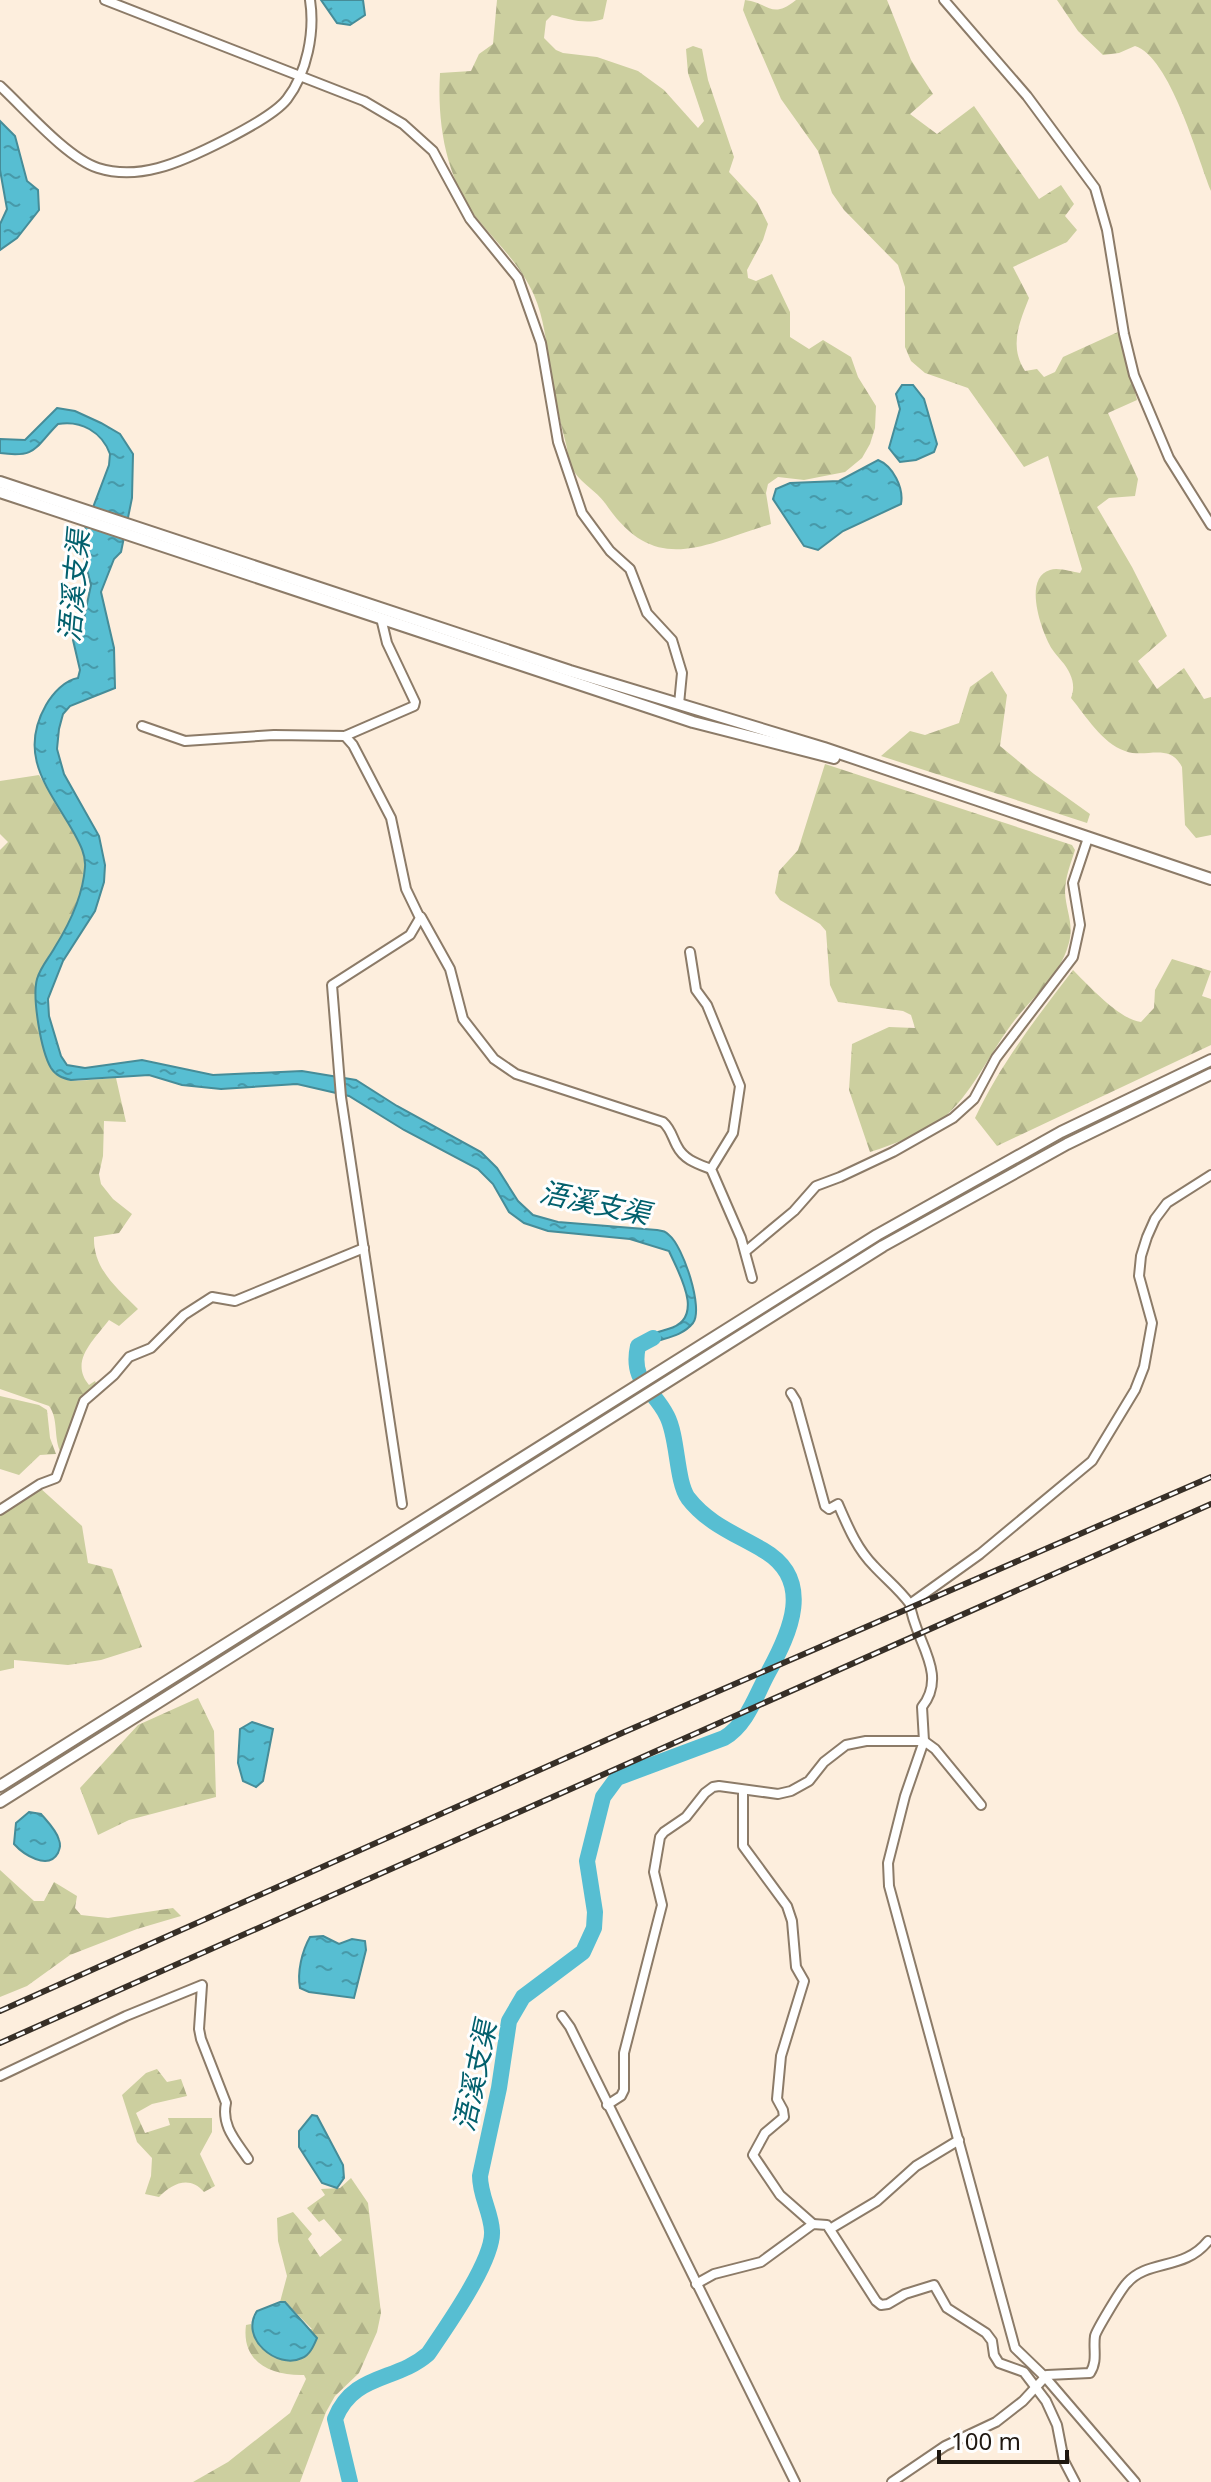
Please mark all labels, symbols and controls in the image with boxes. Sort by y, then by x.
water label: 浯溪支渠 [49,525,97,643]
water label: 浯溪支渠 [536,1172,658,1233]
water label: 浯溪支渠 [444,2013,505,2135]
scale bar [939,2414,1067,2464]
text: 100 m [951,2424,1021,2457]

